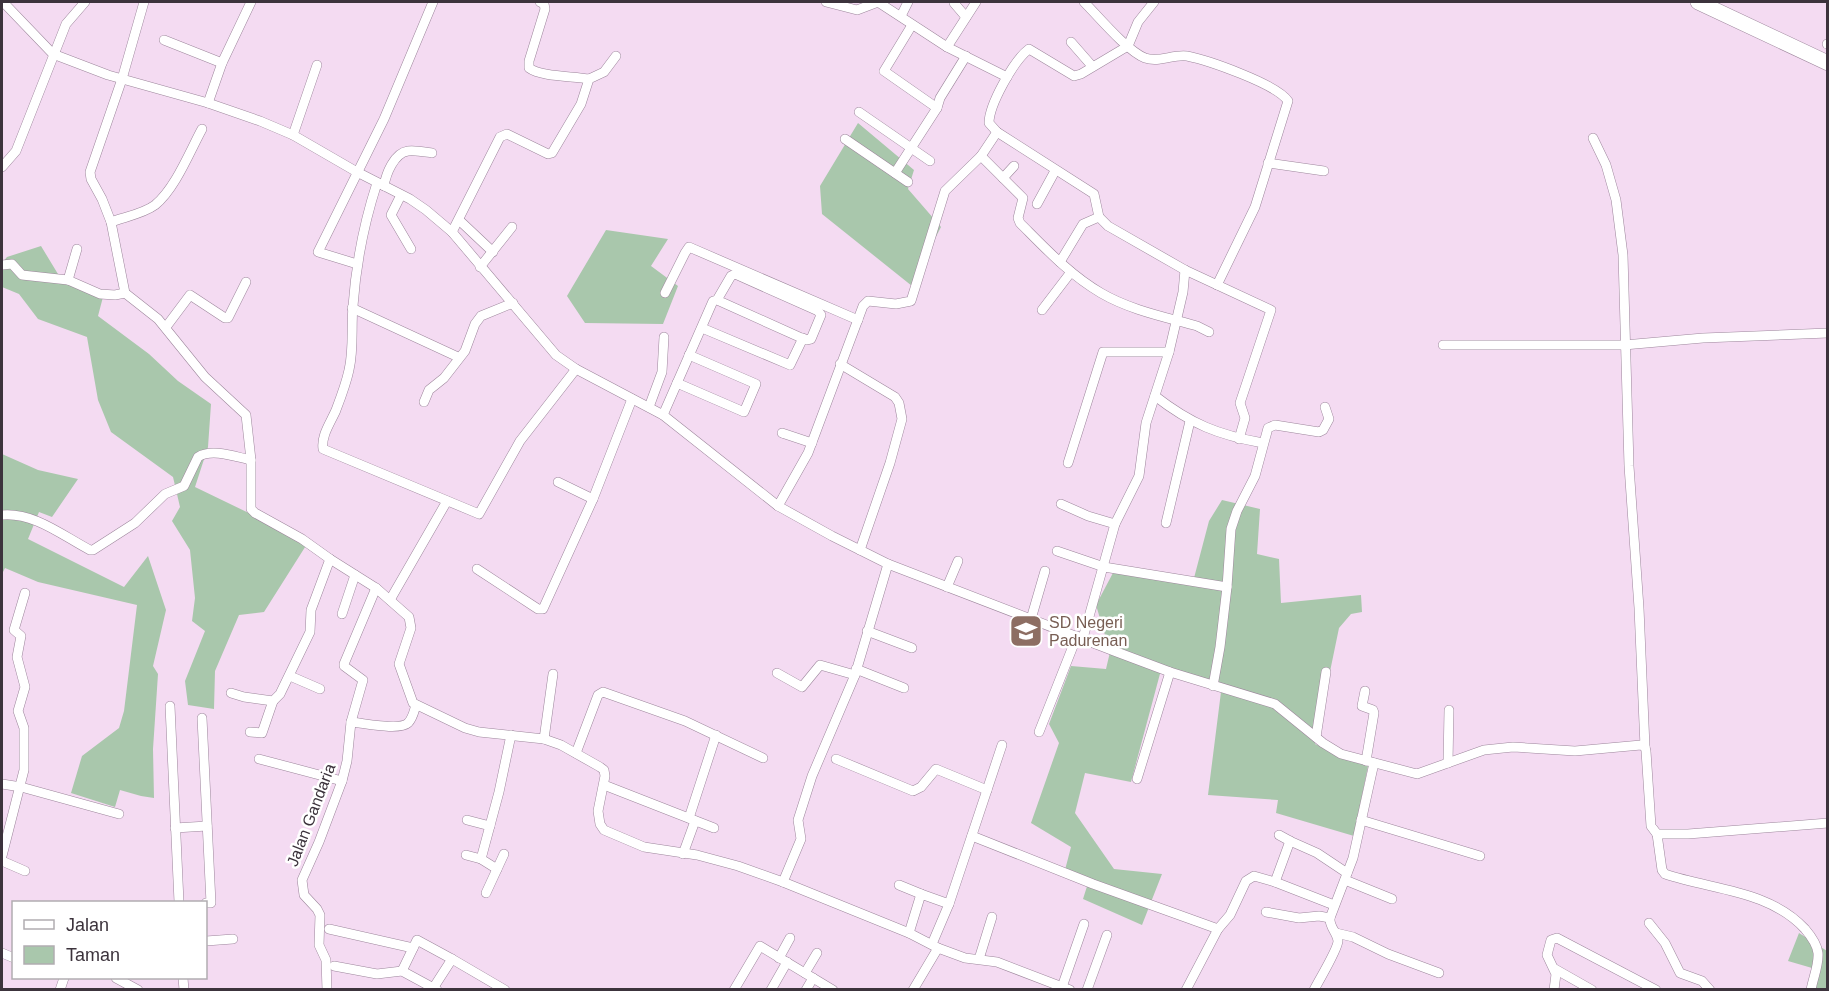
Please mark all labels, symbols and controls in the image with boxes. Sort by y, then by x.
school or university icon: SD Negeri Padurenan [1008,613,1044,649]
place label: SD Negeri Padurenan [1049,614,1127,649]
street label: Jalan Gandaria [284,761,338,869]
legend [12,901,207,979]
text: Jalan [66,915,109,935]
text: Taman [66,945,120,965]

